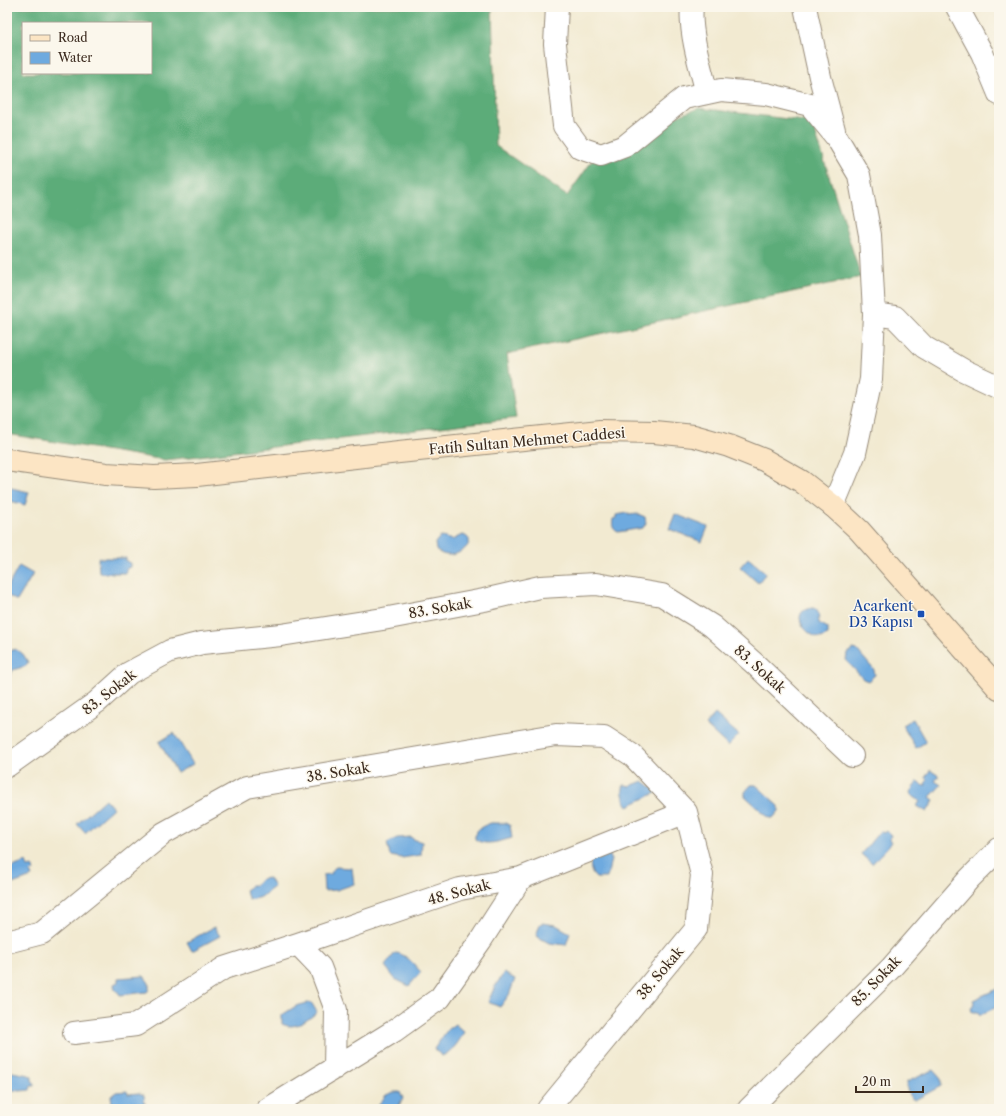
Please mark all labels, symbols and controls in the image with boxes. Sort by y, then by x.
legend [22,22,152,74]
text: Road [58,30,88,45]
text: Water [57,50,92,65]
street label: Fatih Sultan Mehmet Caddesi [428,423,626,459]
street label: 83. Sokak [407,593,474,622]
place label: Acarkent D3 Kapısı [849,597,913,631]
marker: Acarkent D3 Kapısı [916,609,926,619]
street label: 83. Sokak [730,641,790,698]
street label: 83. Sokak [78,665,140,719]
street label: 38. Sokak [305,758,372,786]
street label: 48. Sokak [426,875,493,909]
street label: 38. Sokak [633,942,688,1003]
street label: 85. Sokak [847,951,905,1010]
scale bar [856,1068,923,1094]
text: 20 m [862,1074,891,1089]

